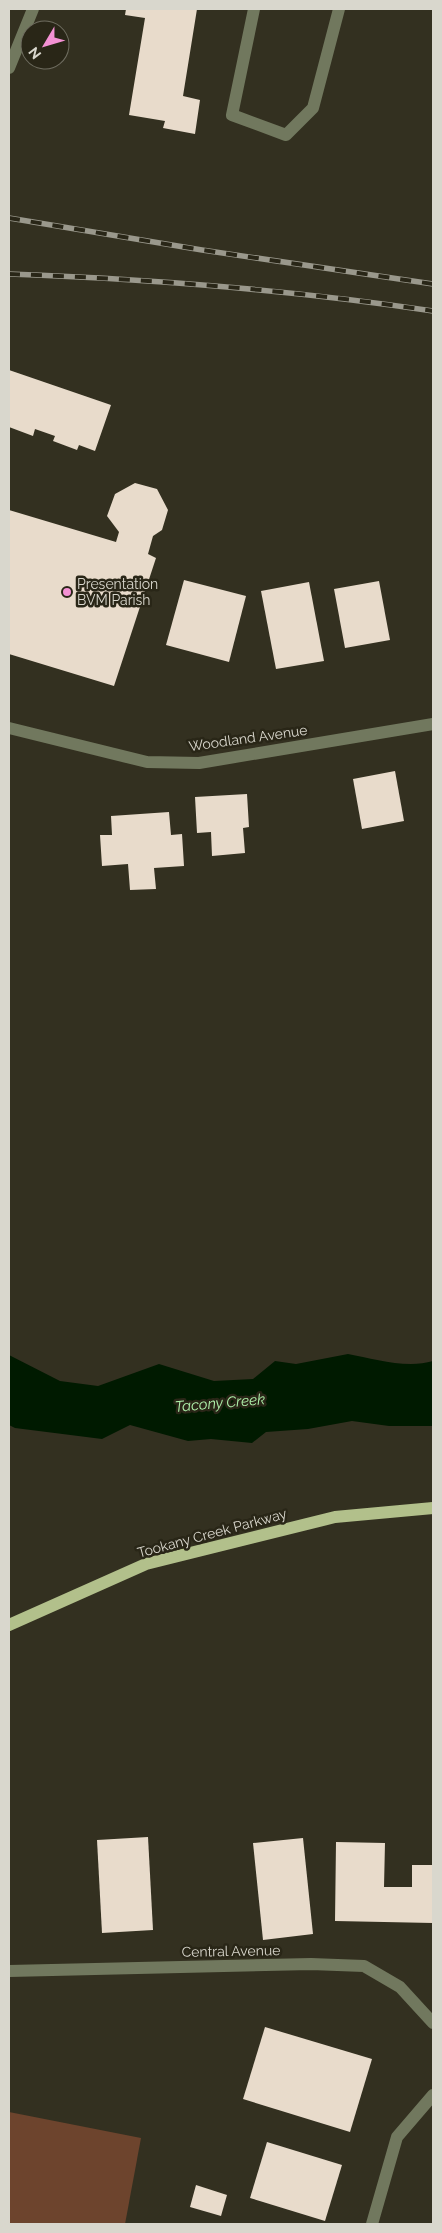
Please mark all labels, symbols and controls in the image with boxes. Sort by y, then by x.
north arrow [20,20,70,70]
text: N [25,44,44,62]
place label: Presentation BVM Parish [77,576,158,608]
marker: Presentation BVM Parish [61,586,73,598]
street label: Woodland Avenue [188,722,308,754]
water label: Tacony Creek [174,1390,266,1416]
street label: Tookany Creek Parkway [136,1505,289,1561]
street label: Central Avenue [181,1942,281,1960]

